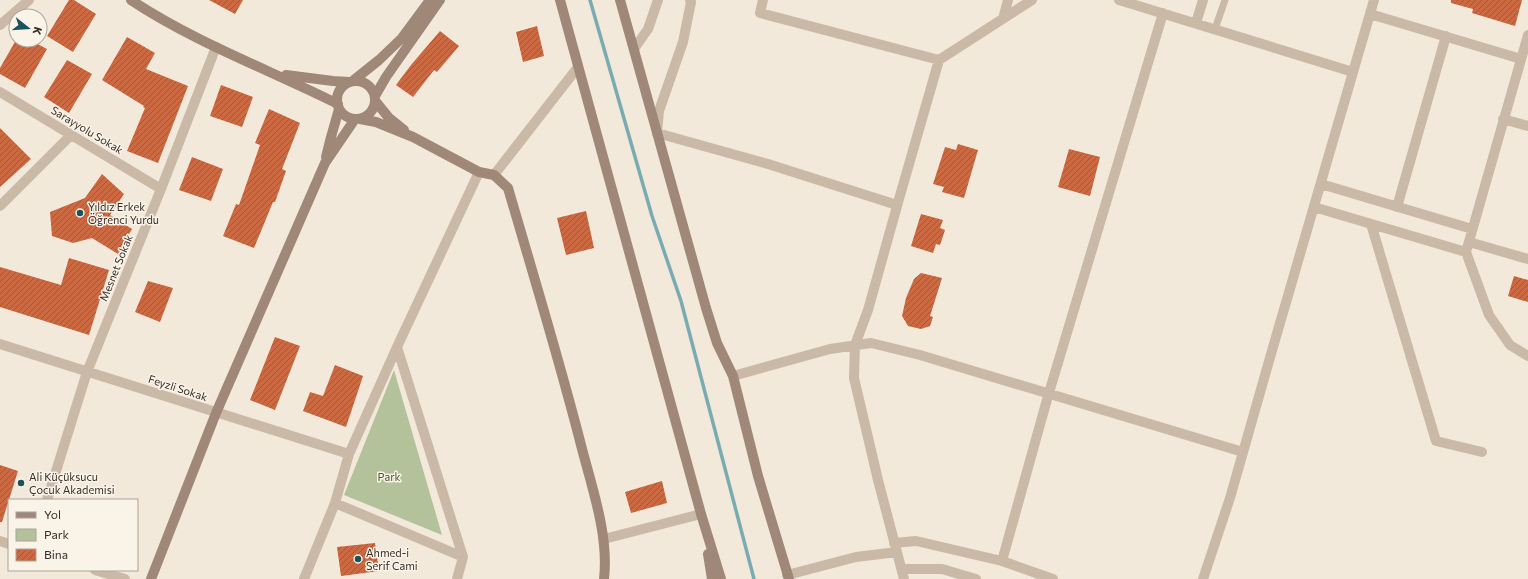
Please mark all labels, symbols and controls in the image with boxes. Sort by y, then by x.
north arrow [8,8,48,48]
text: K [31,25,45,37]
street label: Sarayyolu Sokak [49,103,126,156]
place label: Yıldız Erkek Öğrenci Yurdu [88,200,159,226]
marker: Yıldız Erkek Öğrenci Yurdu [75,208,85,218]
street label: Mesnet Sokak [96,233,135,303]
street label: Feyzli Sokak [147,372,209,403]
place label: Ali Küçüksucu Çocuk Akademisi [29,470,115,496]
park label: Park [377,470,401,483]
marker: Ali Küçüksucu Çocuk Akademisi [16,478,26,488]
legend [8,499,138,571]
text: Yol [44,507,61,521]
text: Park [44,527,70,541]
place label: Ahmed-i Serif Cami [366,546,418,572]
text: Bina [44,547,68,561]
marker: Ahmed-i Serif Cami [353,554,363,564]

